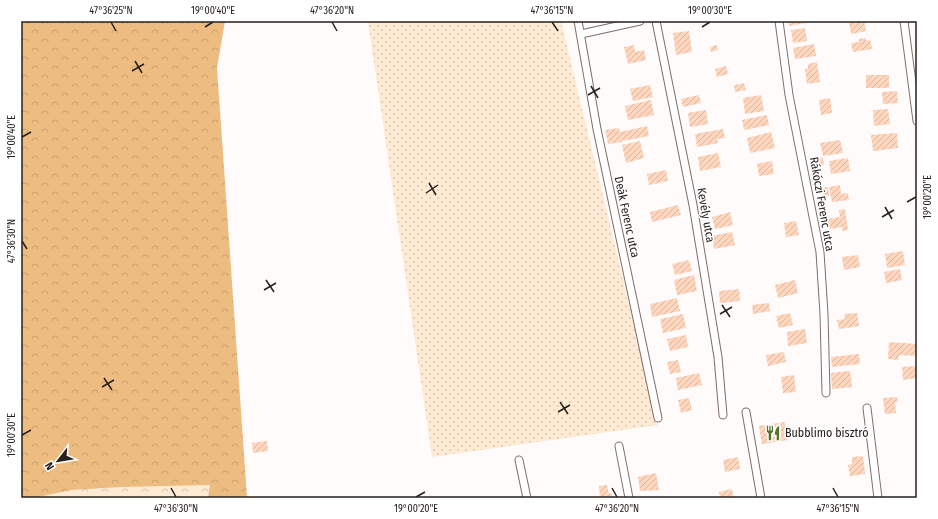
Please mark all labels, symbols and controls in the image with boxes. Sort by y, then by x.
text: 47°36'25"N [89,5,133,17]
text: 19°00'40"E [191,5,235,17]
text: 47°36'20"N [310,5,354,17]
text: 47°36'15"N [531,5,573,17]
text: 19°00'30"E [688,5,732,17]
text: 19°00'40"E [6,115,18,159]
street label: Rákóczi Ferenc utca [807,156,837,252]
street label: Deák Ferenc utca [612,175,642,259]
text: 19°00'20"E [922,175,934,219]
street label: Kevély utca [694,186,718,244]
text: 47°36'30"N [6,219,18,263]
text: 19°00'30"E [6,413,18,457]
restaurant icon: Bubblimo bisztró [764,424,782,442]
place label: Bubblimo bisztró [785,426,869,440]
north arrow [38,441,78,481]
text: N [43,460,57,472]
text: 47°36'30"N [154,503,198,515]
text: 19°00'20"E [394,503,438,515]
text: 47°36'20"N [595,503,639,515]
text: 47°36'15"N [817,503,859,515]

